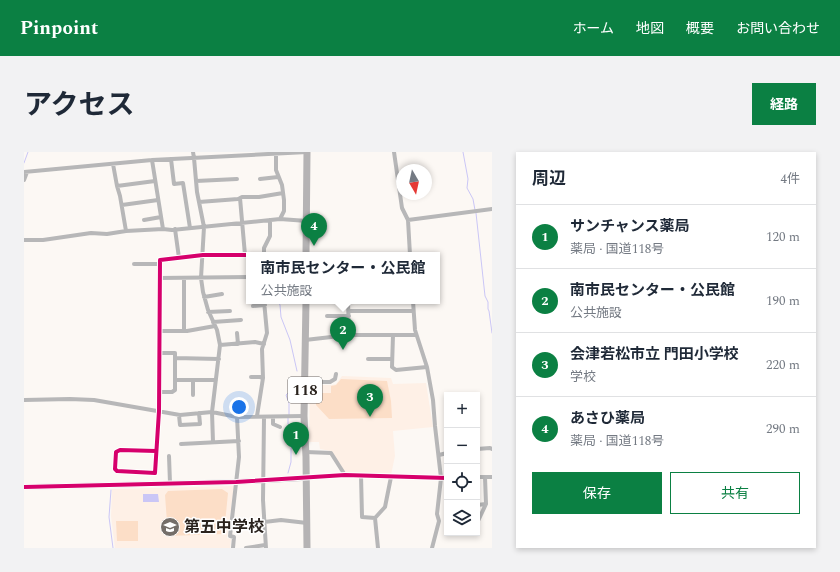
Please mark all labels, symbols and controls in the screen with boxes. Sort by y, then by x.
text: Pinpoint [20,14,98,43]
text: ホーム [572,18,614,39]
text: 地図 [636,18,664,39]
text: 概要 [686,18,714,39]
text: お問い合わせ [736,18,820,39]
button: 経路 [752,83,816,125]
text: アクセス [24,84,135,127]
north arrow [396,164,432,200]
text: 周辺 [532,166,566,192]
text: 4件 [780,169,800,189]
pin: 4 [301,213,327,246]
text: サンチャンス薬局 [570,215,690,238]
text: 1 [541,227,549,247]
text: 120 m [766,227,800,247]
text: 薬局 · 国道118号 [570,239,664,259]
popup [246,252,440,304]
text: 南市民センター・公民館 [260,257,426,280]
text: 南市民センター・公民館 [570,279,735,302]
text: 公共施設 [260,281,313,301]
text: 2 [541,291,549,311]
text: 190 m [766,291,800,311]
text: 公共施設 [570,303,622,323]
pin: 2 [330,317,356,350]
text: 会津若松市立 門田小学校 [570,343,739,366]
text: 3 [541,355,549,375]
text: 220 m [766,355,800,375]
text: 学校 [570,367,596,387]
road number: 118 [288,377,322,403]
pin: 3 [357,384,383,417]
map controls [444,392,480,536]
button: + [444,392,480,428]
your location [229,397,249,417]
text: あさひ薬局 [570,407,645,430]
text: 4 [541,419,549,439]
text: 290 m [766,419,800,439]
pin: 1 [283,422,309,455]
button: − [444,428,480,464]
text: 薬局 · 国道118号 [570,431,664,451]
button: locate [444,464,480,500]
button: 保存 [532,472,662,514]
button: 共有 [670,472,800,514]
button: layers [444,500,480,536]
place label: 第五中学校 [184,515,264,539]
school or university icon: 第五中学校 [159,516,181,538]

